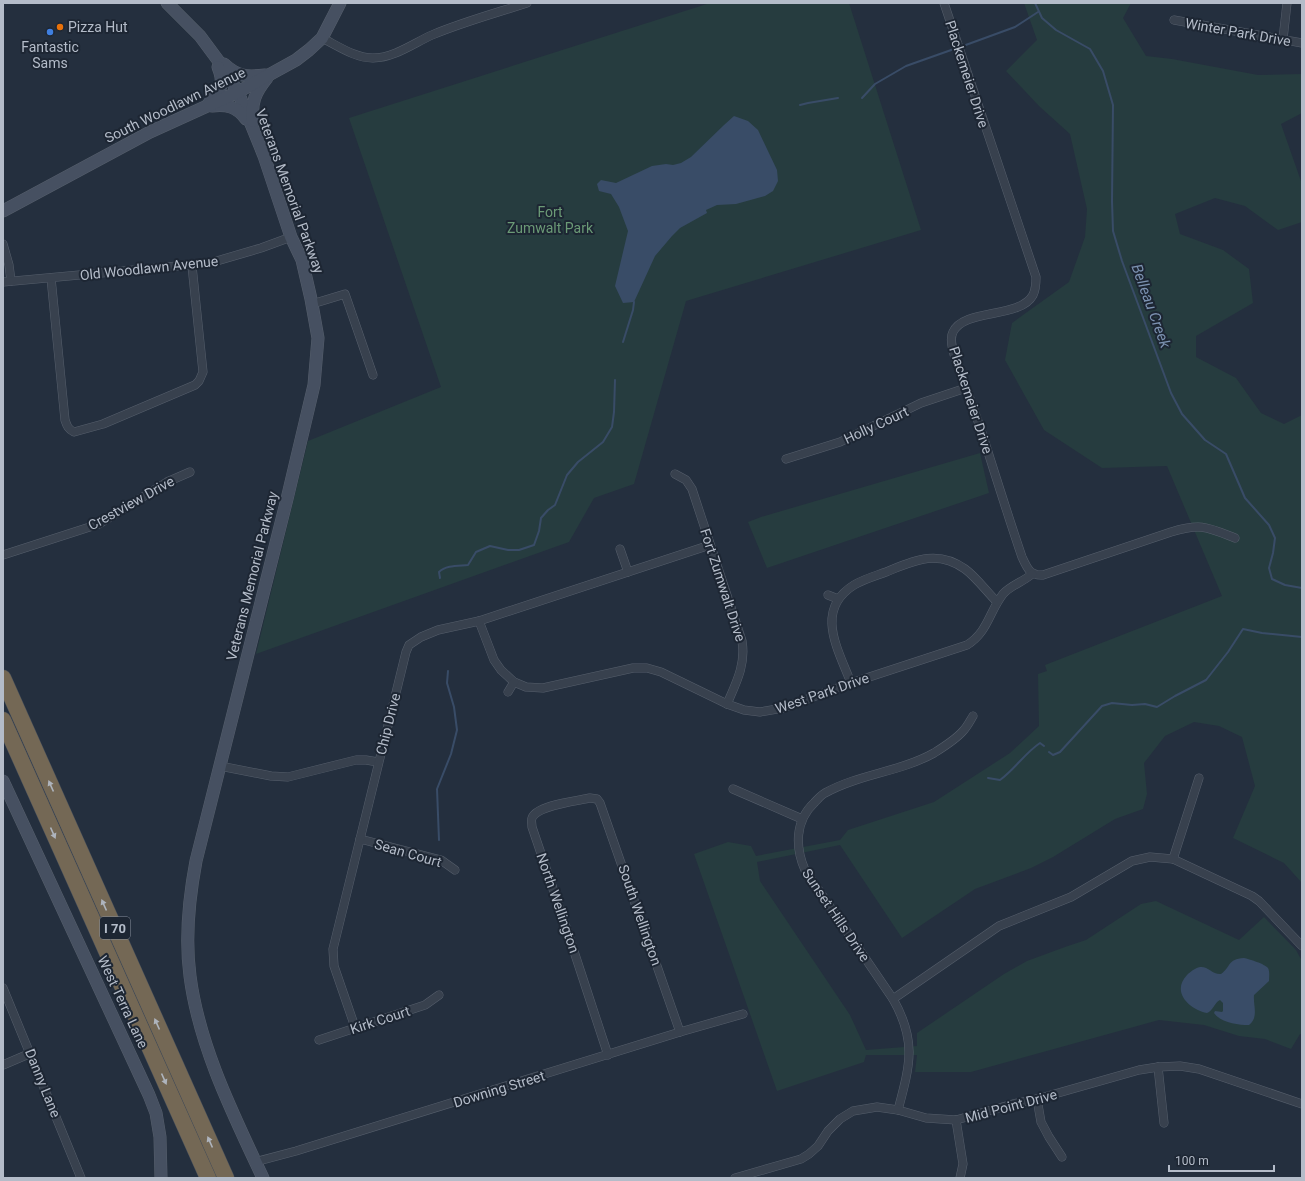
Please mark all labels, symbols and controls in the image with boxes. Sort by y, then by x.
street label: Winter Park Drive [1184,15,1292,49]
street label: Plackemeier Drive [942,18,992,130]
place label: Pizza Hut [68,19,128,35]
marker: Pizza Hut [55,22,65,32]
marker: Fantastic Sams [45,27,55,37]
place label: Fantastic Sams [21,39,79,71]
street label: South Woodlawn Avenue [102,64,248,146]
street label: Veterans Memorial Parkway [253,107,327,276]
park label: Fort Zumwalt Park [507,204,594,236]
street label: Old Woodlawn Avenue [79,253,219,283]
water label: Belleau Creek [1127,261,1175,351]
street label: Plackemeier Drive [946,344,996,456]
street label: Holly Court [841,403,911,447]
street label: Crestview Drive [85,473,177,533]
street label: Veterans Memorial Parkway [223,489,281,662]
street label: Fort Zumwalt Drive [697,526,749,644]
street label: West Park Drive [773,669,871,717]
street label: Chip Drive [373,691,403,757]
one-way arrow [48,781,54,792]
one-way arrow [50,827,56,838]
street label: Sean Court [373,836,444,870]
street label: North Wellington [533,851,583,955]
street label: South Wellington [615,863,665,967]
street label: Sunset Hills Drive [799,865,873,965]
one-way arrow [101,899,107,911]
road number: I 70 [100,917,130,939]
street label: West Terra Lane [95,953,151,1051]
street label: Kirk Court [348,1003,412,1037]
one-way arrow [154,1017,160,1029]
street label: Danny Lane [22,1046,64,1120]
street label: Downing Street [451,1067,547,1111]
one-way arrow [161,1073,167,1085]
street label: Mid Point Drive [963,1086,1059,1126]
one-way arrow [207,1136,213,1148]
scale bar [1169,1147,1274,1173]
text: 100 m [1175,1154,1209,1168]

